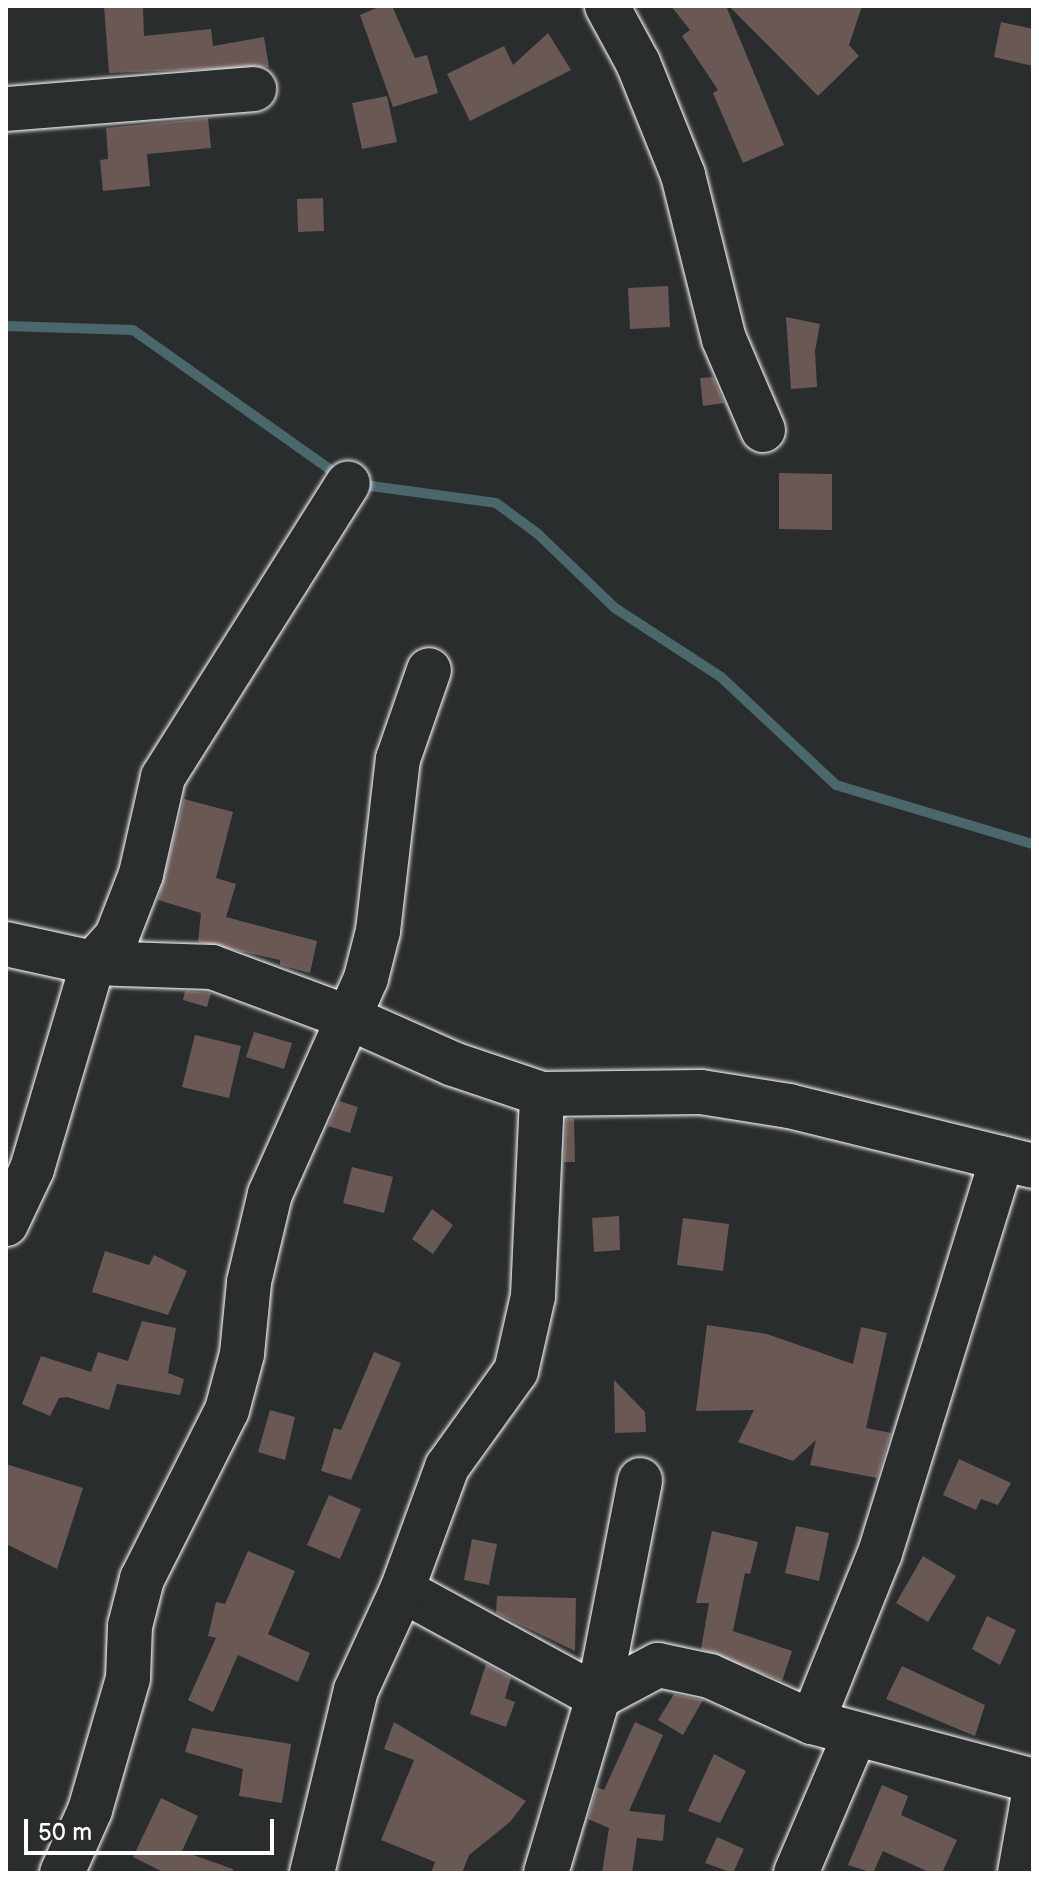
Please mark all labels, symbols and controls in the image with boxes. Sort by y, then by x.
scale bar [28,1803,278,1853]
text: 50 m [38,1818,92,1847]

